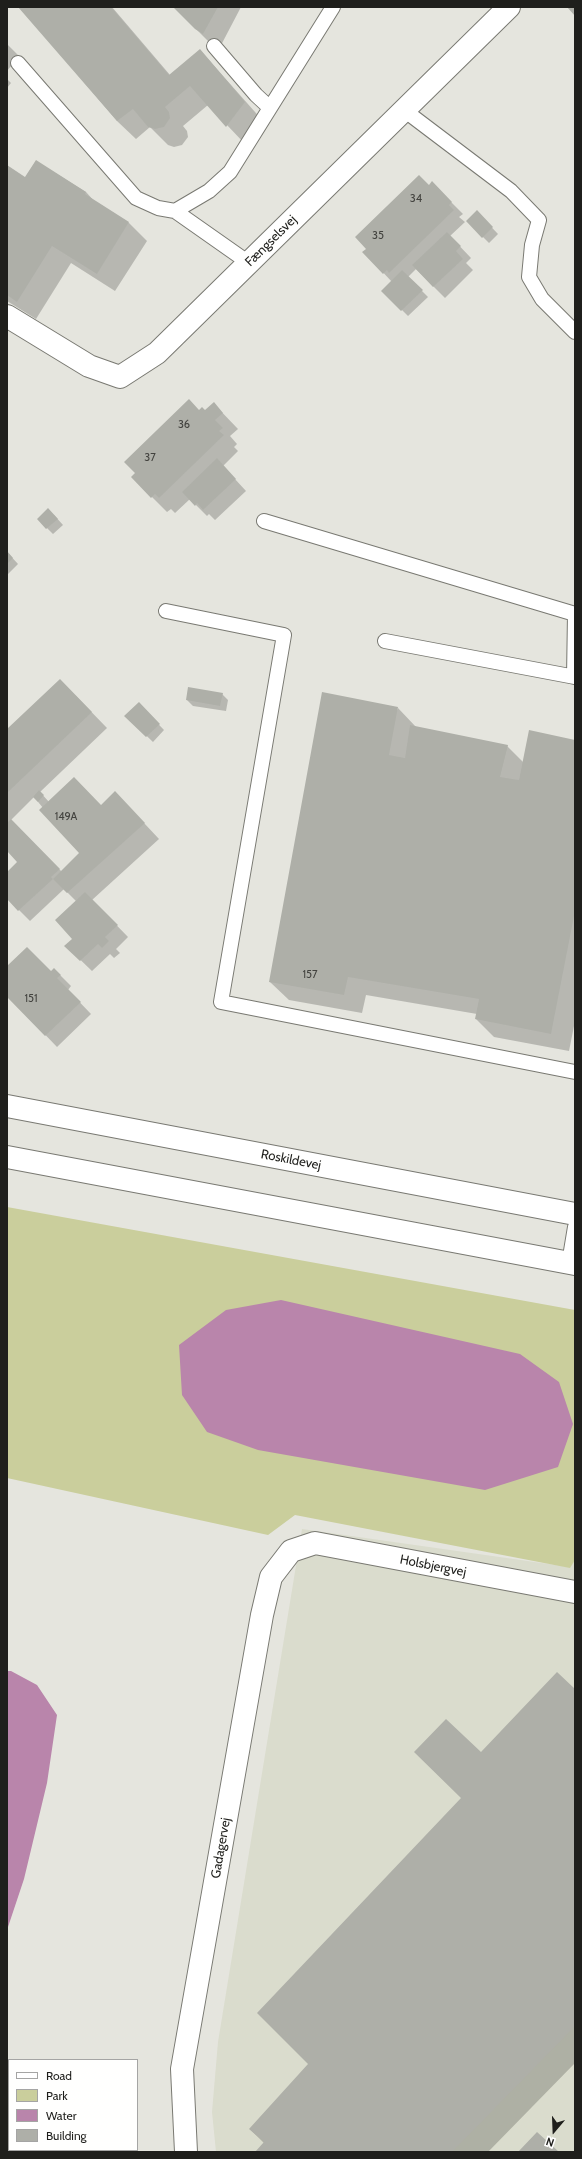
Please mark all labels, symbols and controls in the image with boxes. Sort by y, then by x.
house number: 34 [410,192,422,206]
street label: Fængselsvej [242,212,300,270]
house number: 35 [372,229,384,243]
house number: 36 [178,418,190,432]
house number: 37 [144,451,156,465]
house number: 149A [55,810,77,824]
house number: 157 [302,968,318,982]
house number: 151 [24,992,38,1006]
street label: Roskildevej [259,1147,323,1173]
street label: Holsbjergvej [398,1552,468,1580]
street label: Gadagervej [208,1816,234,1880]
legend [8,2059,138,2151]
text: Road [46,2068,72,2083]
text: Park [46,2088,68,2103]
text: Water [46,2108,76,2123]
north arrow [534,2111,574,2151]
text: Building [46,2128,87,2143]
text: N [544,2134,556,2150]

